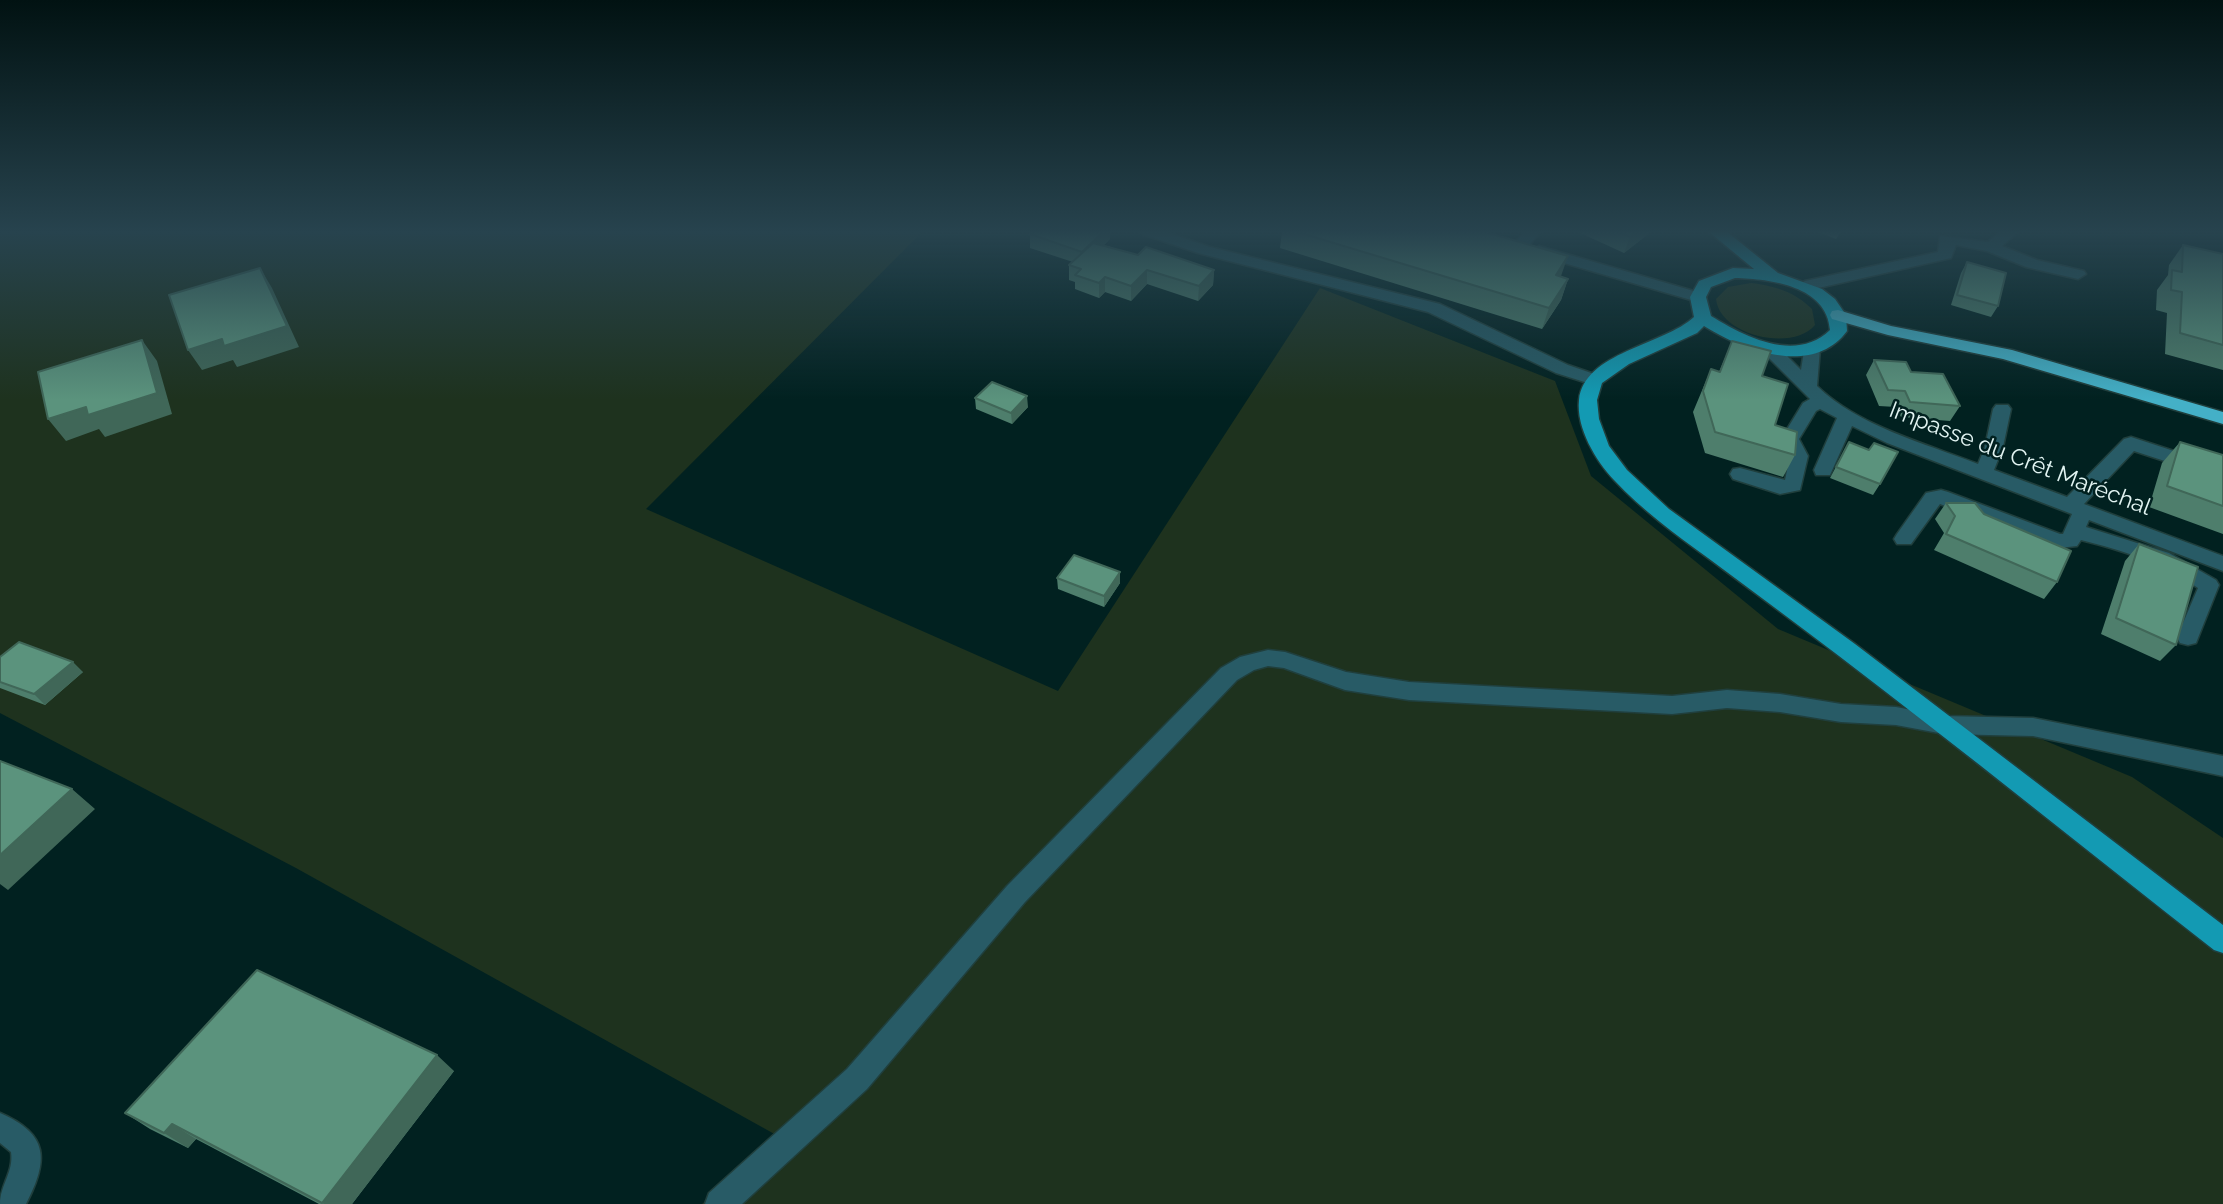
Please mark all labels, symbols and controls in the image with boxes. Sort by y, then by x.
street label: Impasse du Crêt Maréchal [1885,396,2155,522]

